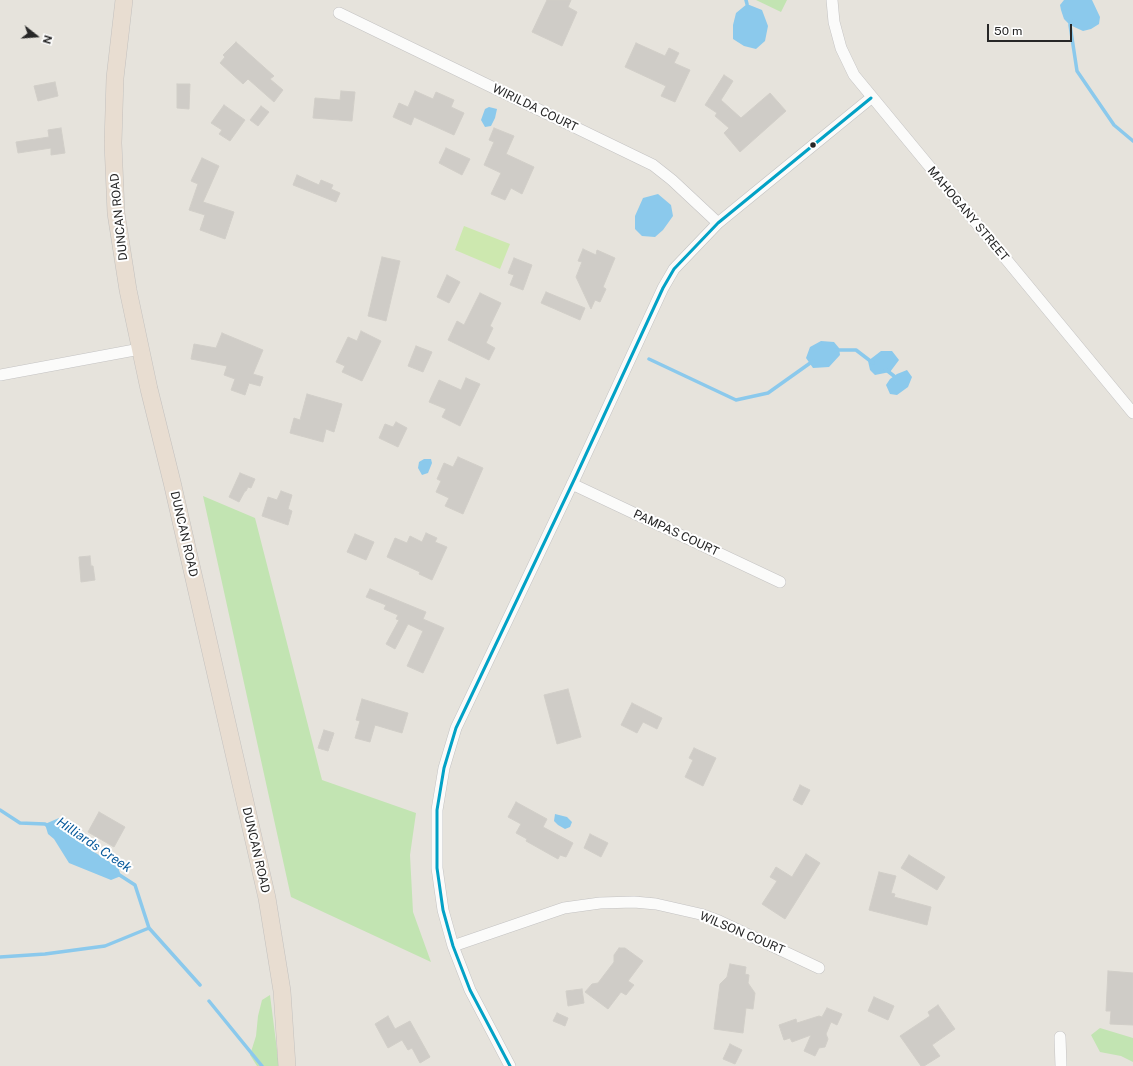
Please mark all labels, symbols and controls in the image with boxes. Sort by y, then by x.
north arrow [16,16,56,56]
scale bar [989,16,1074,42]
text: 50 m [994,24,1022,38]
text: N [40,34,54,45]
street label: WIRILDA COURT [490,81,580,135]
unlabelled marker [808,140,818,150]
street label: MAHOGANY STREET [924,164,1012,264]
street label: DUNCAN ROAD [107,173,131,261]
street label: DUNCAN ROAD [167,490,201,578]
street label: PAMPAS COURT [631,507,721,559]
street label: DUNCAN ROAD [239,806,273,894]
water label: Hilliards Creek [54,814,134,876]
street label: WILSON COURT [697,909,787,957]

